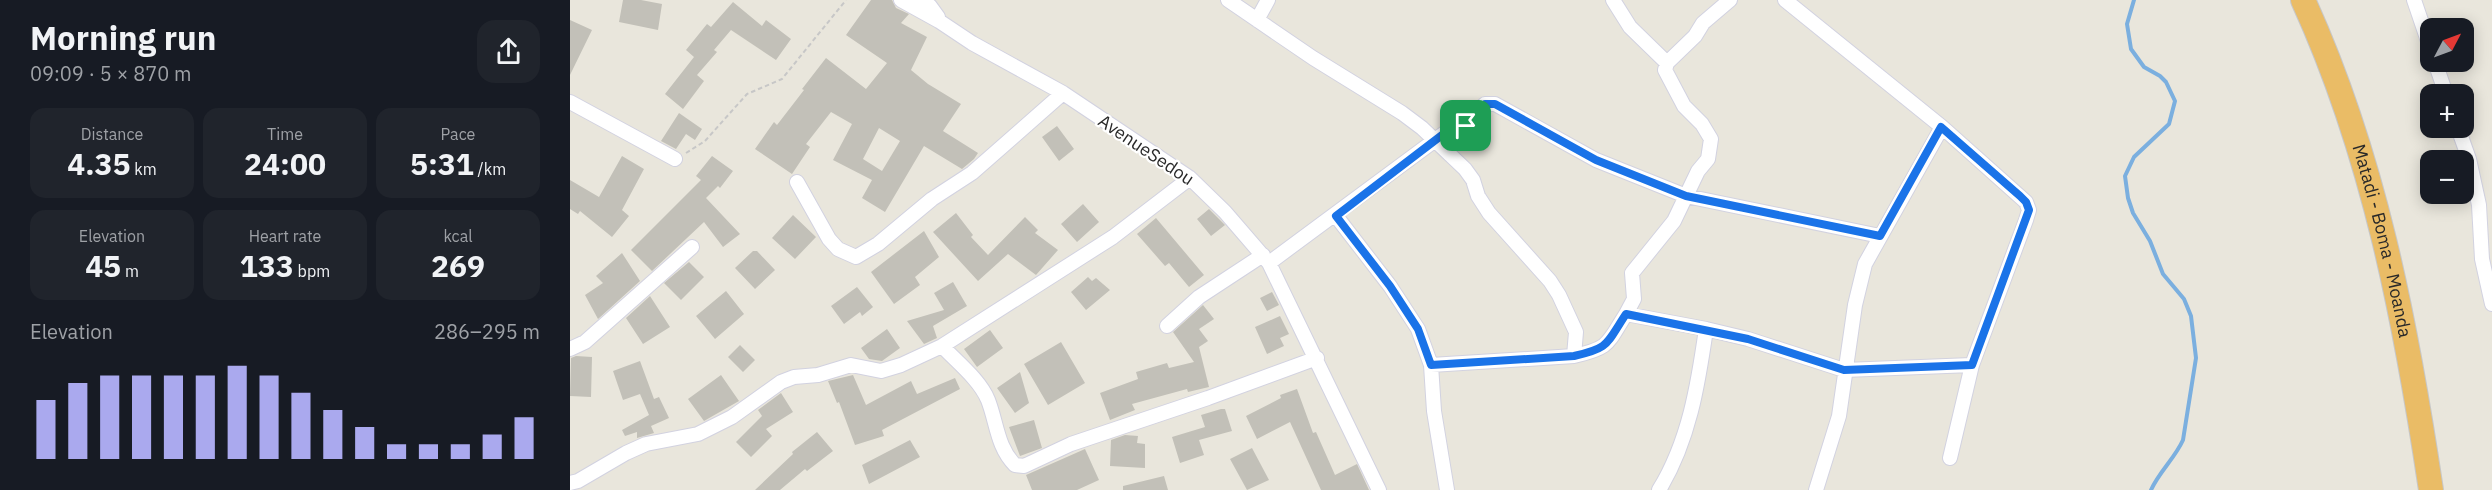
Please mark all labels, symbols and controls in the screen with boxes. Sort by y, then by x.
text: Morning run [30,16,216,59]
north arrow [2420,18,2474,72]
map controls [2420,18,2474,204]
button: share [477,20,540,83]
text: 09:09 · 5 × 870 m [30,60,191,87]
button: + [2420,84,2474,138]
pin [1440,100,1491,151]
street label: AvenueSedou [1094,109,1199,190]
icon: arrive [1449,109,1482,142]
text: Distance [81,124,143,144]
text: Time [267,124,303,144]
text: Pace [441,124,475,144]
street label: Matadi - Boma - Moanda [2347,141,2417,340]
text: 4.35 [67,144,131,183]
text: 24:00 [244,144,326,183]
text: 5:31 [410,144,474,183]
button: − [2420,150,2474,204]
text: km [131,159,157,179]
text: /km [474,159,506,179]
text: Elevation [79,226,145,246]
text: Heart rate [249,226,321,246]
text: kcal [443,226,473,246]
text: 45 [85,246,121,285]
text: 133 [240,246,294,285]
text: 269 [431,246,485,285]
text: m [121,261,139,281]
text: bpm [294,261,330,281]
text: Elevation [30,318,113,345]
text: 286–295 m [434,318,540,345]

